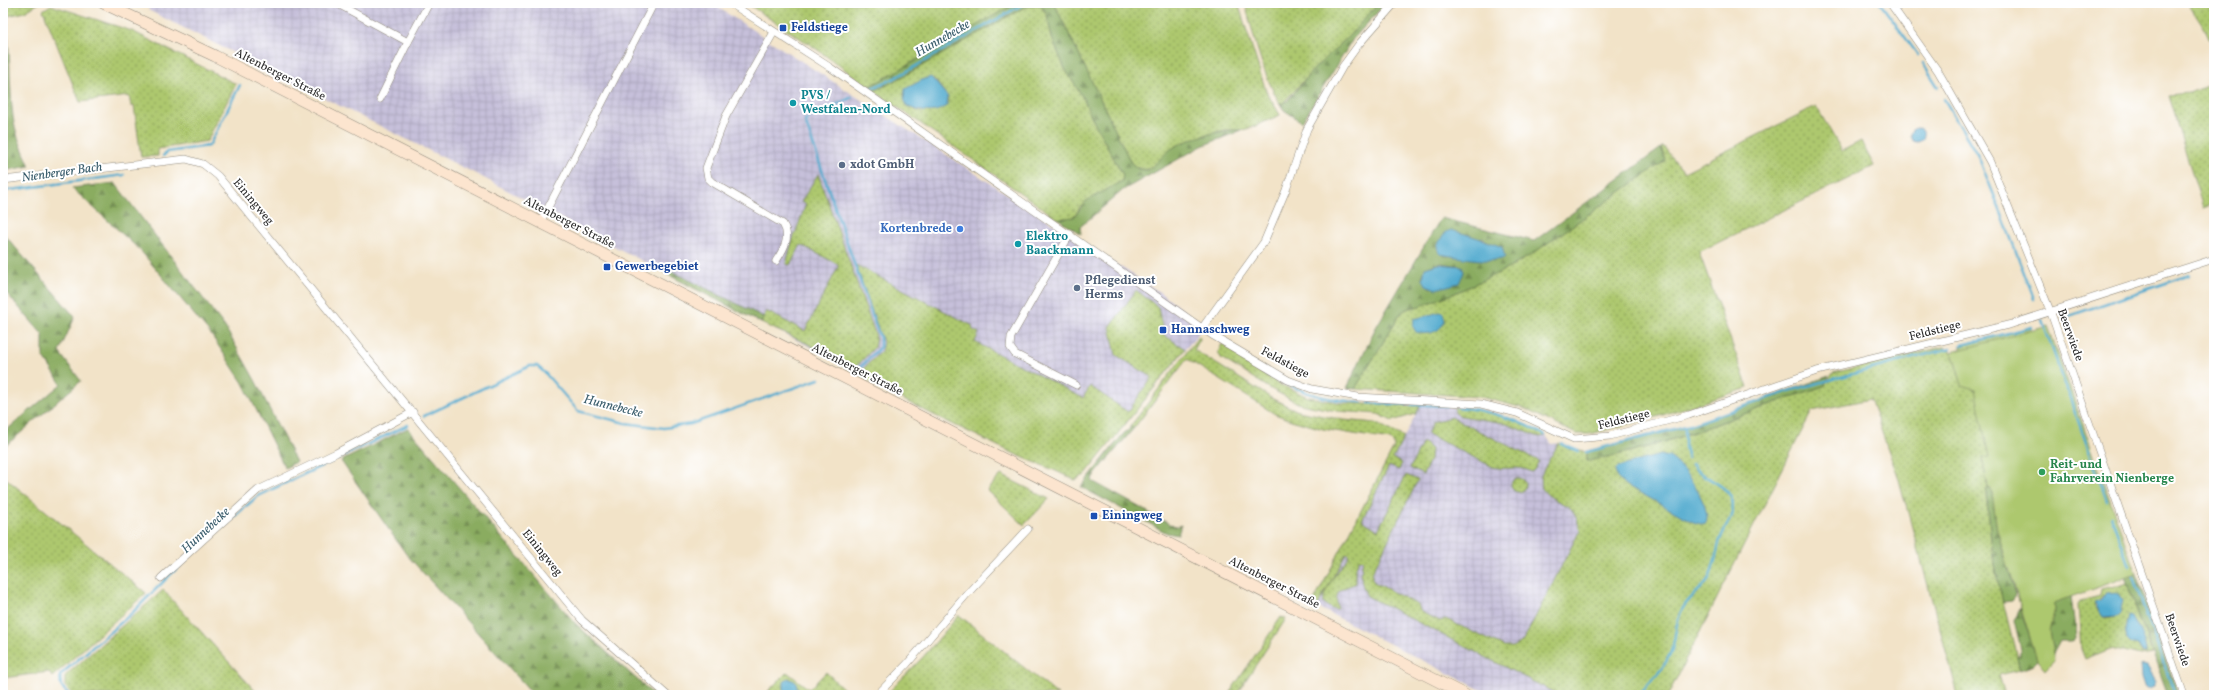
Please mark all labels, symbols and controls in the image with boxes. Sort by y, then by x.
water label: Hunnebecke [912,16,974,62]
place label: Feldstiege [791,20,848,36]
marker: Feldstiege [778,23,788,33]
street label: Altenberger Straße [232,45,329,105]
place label: PVS / Westfalen-Nord [801,88,891,118]
marker: PVS / Westfalen-Nord [788,98,798,108]
place label: xdot GmbH [850,157,914,173]
water label: Nienberger Bach [21,158,104,188]
marker: xdot GmbH [837,160,847,170]
street label: Einingweg [229,175,277,229]
street label: Altenberger Straße [521,193,618,253]
place label: Kortenbrede [880,221,952,237]
marker: Kortenbrede [955,224,965,234]
place label: Elektro Baackmann [1026,229,1094,259]
marker: Elektro Baackmann [1013,239,1023,249]
place label: Gewerbegebiet [615,259,699,275]
marker: Gewerbegebiet [602,262,612,272]
place label: Pflegedienst Herms [1085,273,1156,303]
marker: Pflegedienst Herms [1072,283,1082,293]
street label: Beerwiede [2053,306,2087,364]
street label: Feldstiege [1908,317,1963,345]
place label: Hannaschweg [1171,322,1250,338]
marker: Hannaschweg [1158,325,1168,335]
street label: Altenberger Straße [809,340,906,400]
street label: Feldstiege [1258,344,1312,383]
water label: Hunnebecke [581,391,645,423]
street label: Feldstiege [1597,406,1652,434]
place label: Reit- und Fahrverein Nienberge [2050,457,2174,487]
marker: Reit- und Fahrverein Nienberge [2037,467,2047,477]
water label: Hunnebecke [178,504,234,558]
place label: Einingweg [1102,508,1163,524]
marker: Einingweg [1089,511,1099,521]
street label: Einingweg [518,526,566,580]
street label: Altenberger Straße [1226,553,1323,613]
street label: Beerwiede [2160,611,2194,669]

